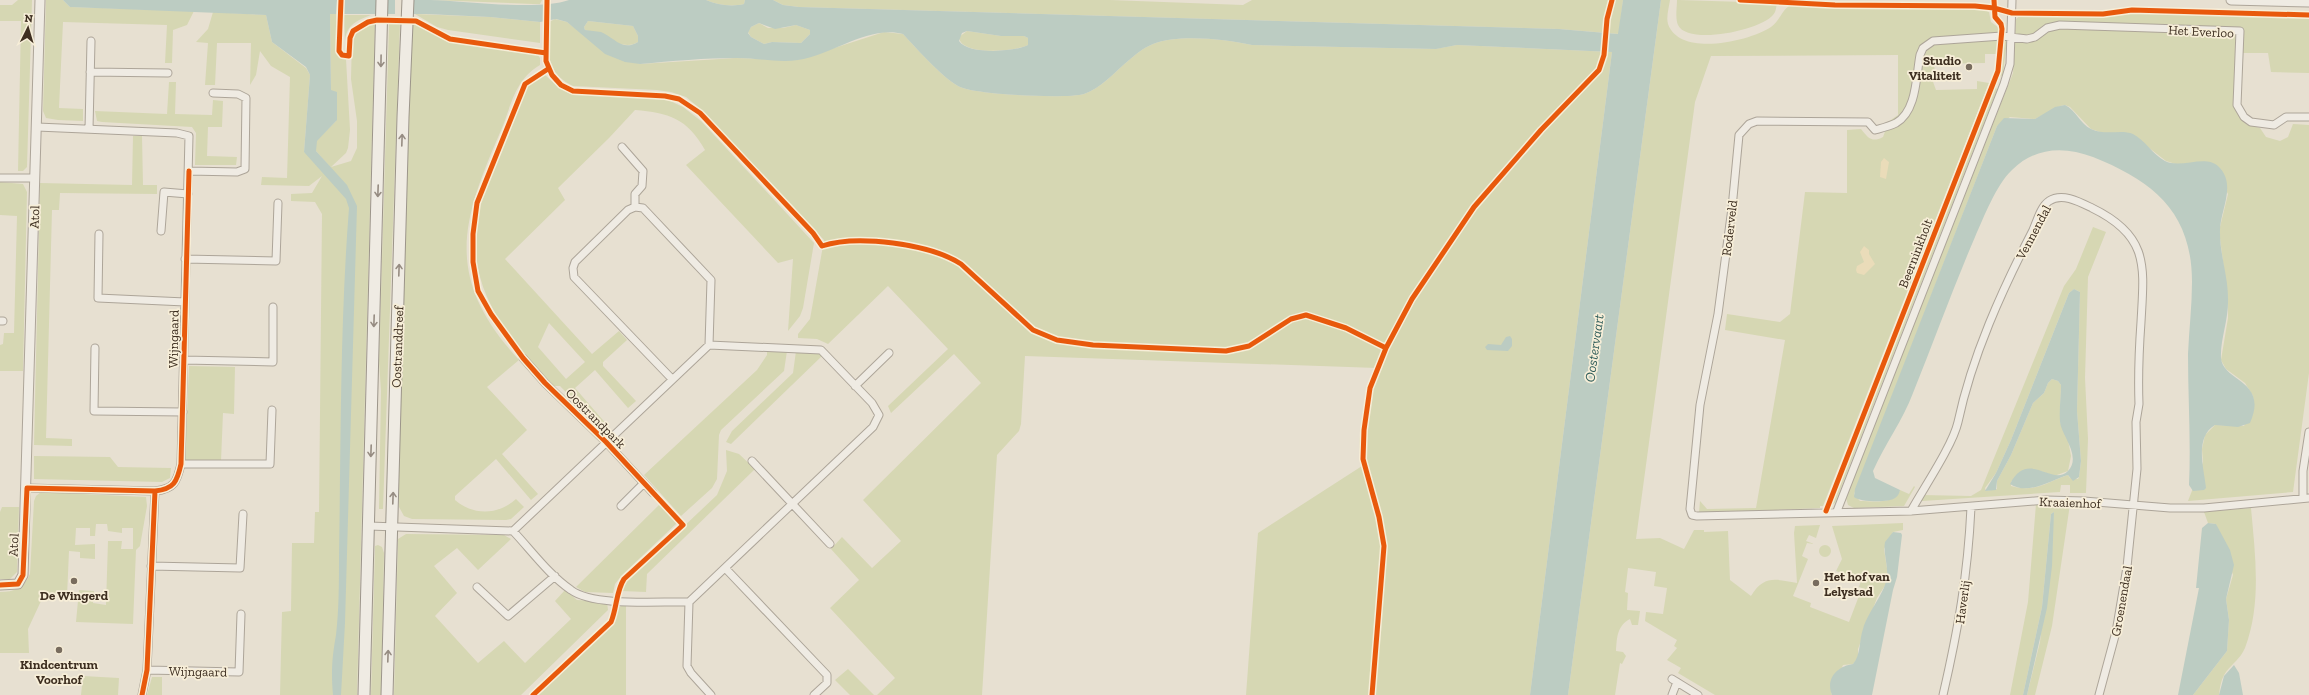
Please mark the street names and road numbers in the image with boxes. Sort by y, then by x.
street label: Het Everloo [2168,22,2235,41]
street label: Roderveld [1719,199,1740,257]
street label: Vennendal [2012,202,2054,263]
street label: Atol [27,205,42,229]
street label: Beerninkholt [1895,216,1936,290]
street label: Oostranddreef [389,305,406,388]
street label: Wijngaard [165,310,183,368]
street label: Oostrandpark [563,385,629,452]
street label: Kraaienhof [2039,494,2102,511]
street label: Atol [5,532,22,557]
street label: Groenendaal [2108,564,2135,638]
street label: Haverlij [1952,579,1974,625]
street label: Wijngaard [169,663,227,681]

